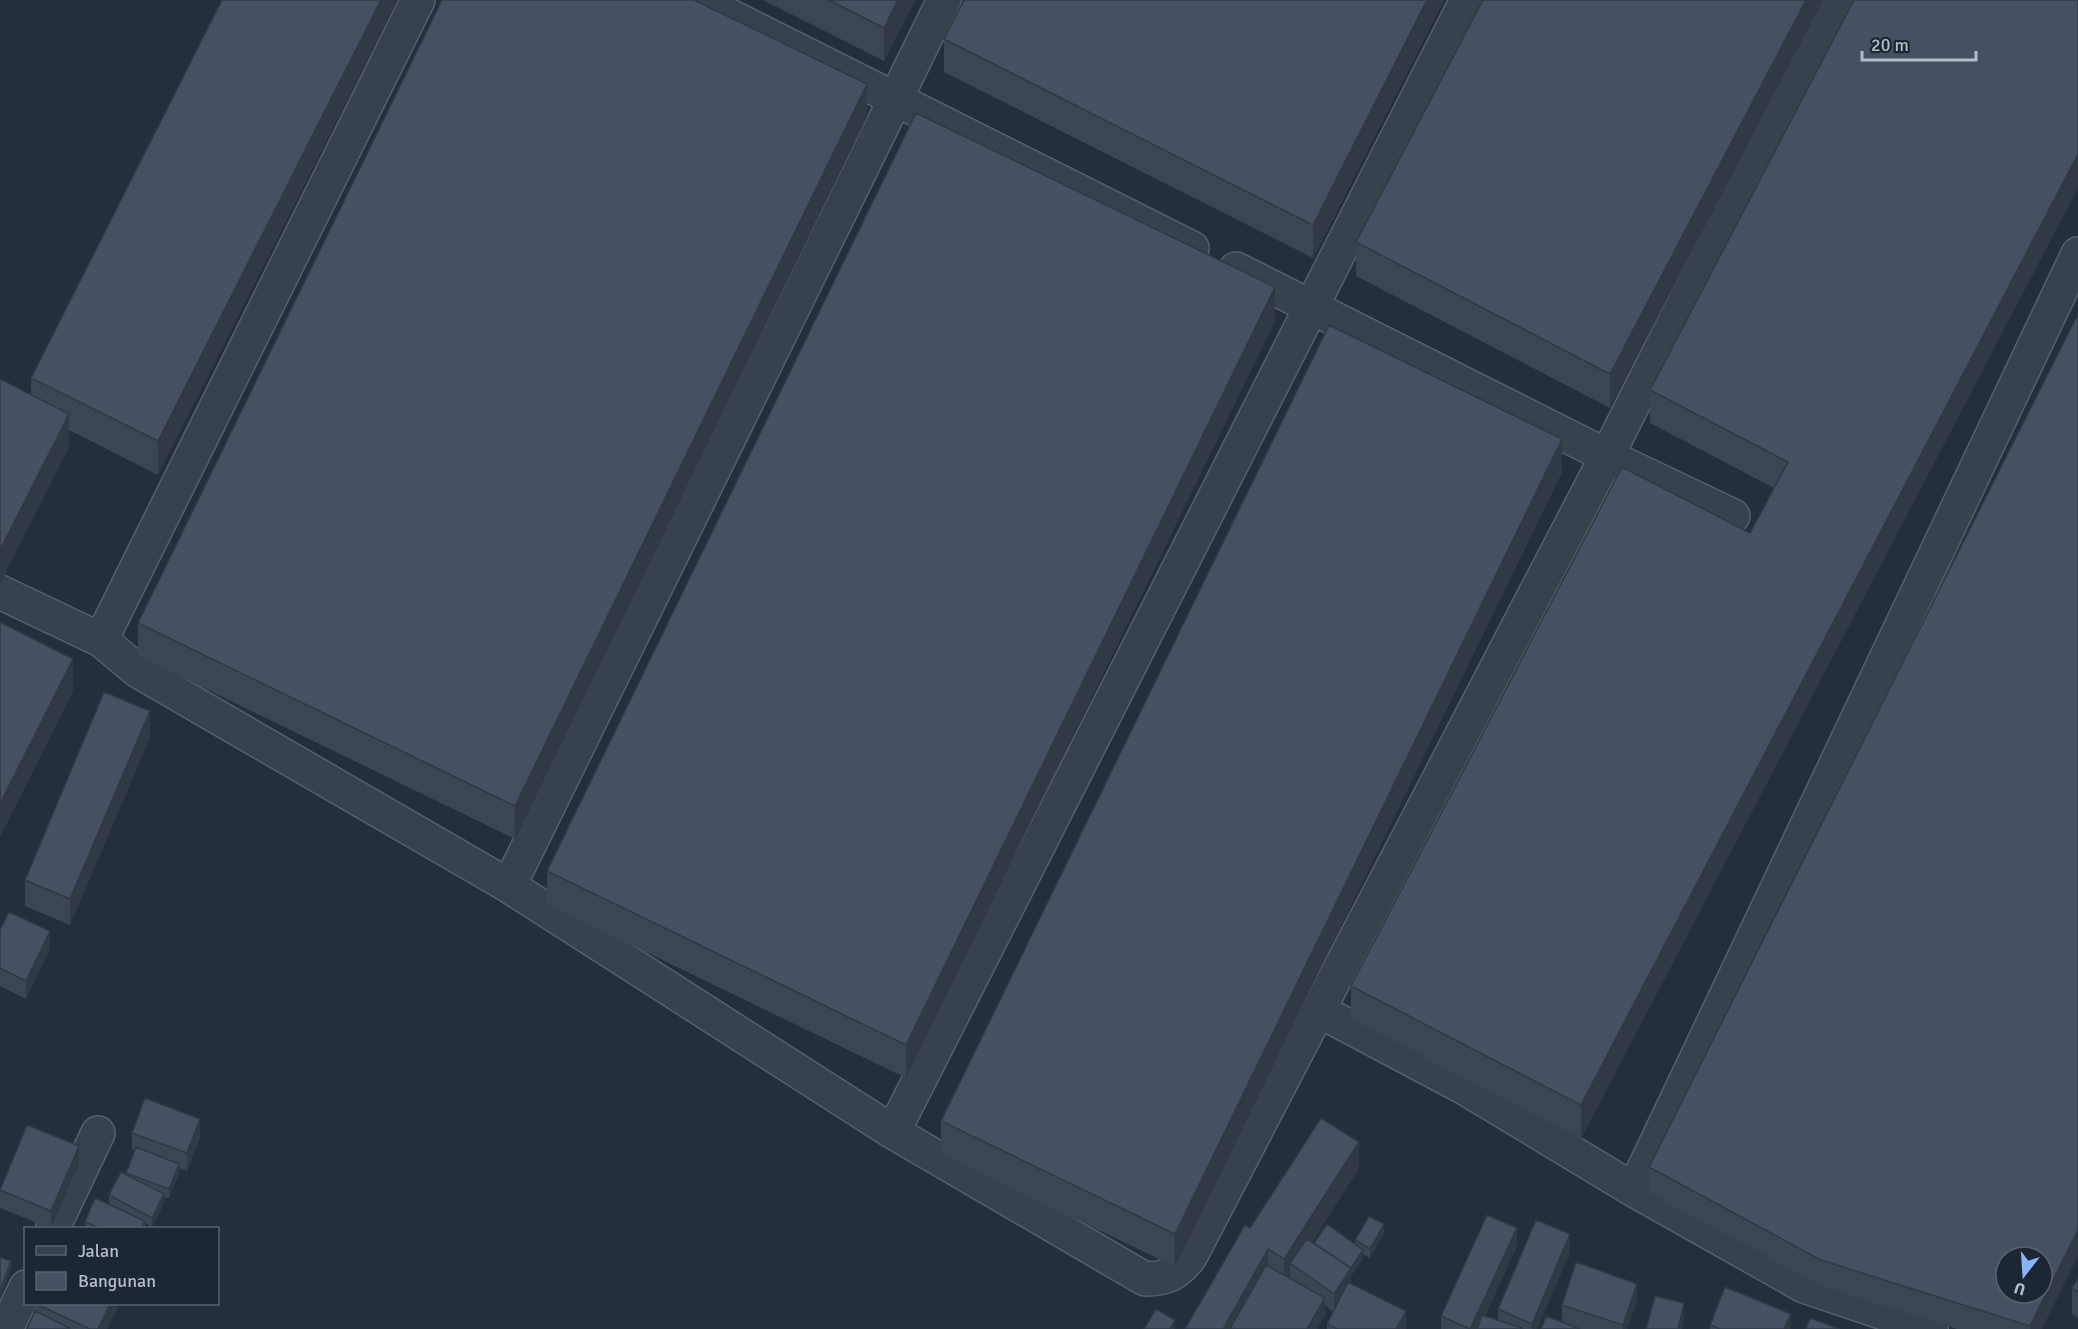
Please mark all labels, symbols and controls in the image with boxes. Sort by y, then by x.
scale bar [1862,24,1976,62]
text: 20 m [1871,34,1909,56]
legend [24,1227,219,1305]
text: Jalan [78,1240,119,1262]
north arrow [1994,1245,2054,1305]
text: Bangunan [78,1270,156,1292]
text: U [2012,1277,2028,1300]

